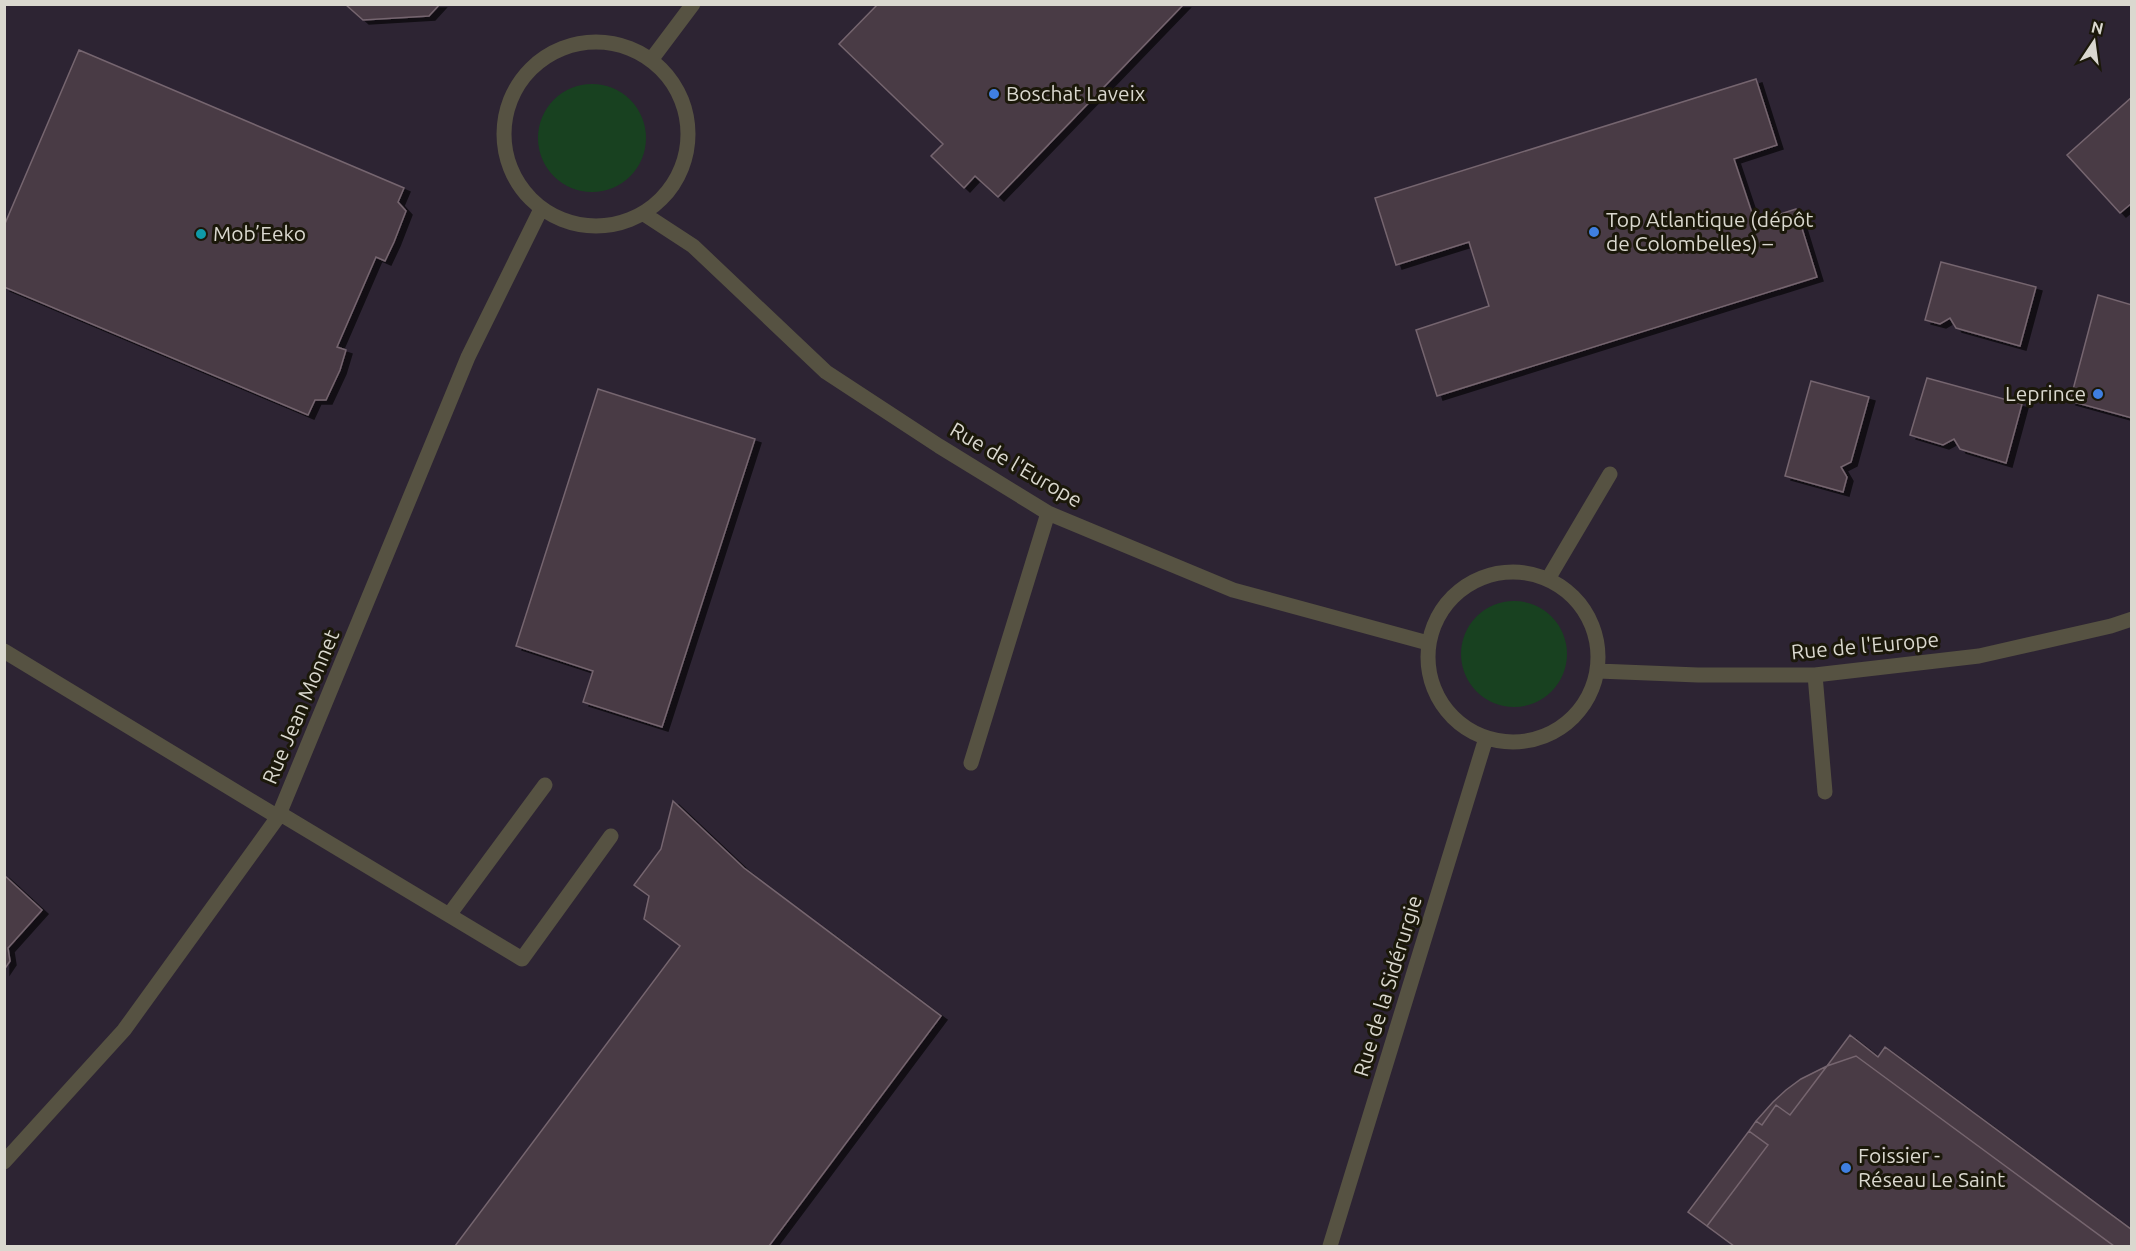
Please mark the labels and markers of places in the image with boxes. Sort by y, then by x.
place label: Boschat Laveix [1006,81,1146,105]
marker: Boschat Laveix [987,87,1001,101]
place label: Top Atlantique (dépôt de Colombelles) – [1606,207,1814,255]
place label: Mob’Eeko [213,221,306,245]
marker: Top Atlantique (dépôt de Colombelles) – [1587,225,1601,239]
marker: Mob’Eeko [194,227,208,241]
place label: Leprince [2005,381,2086,405]
marker: Leprince [2091,387,2105,401]
place label: Foissier - Réseau Le Saint [1858,1143,2005,1191]
marker: Foissier - Réseau Le Saint [1839,1161,1853,1175]

